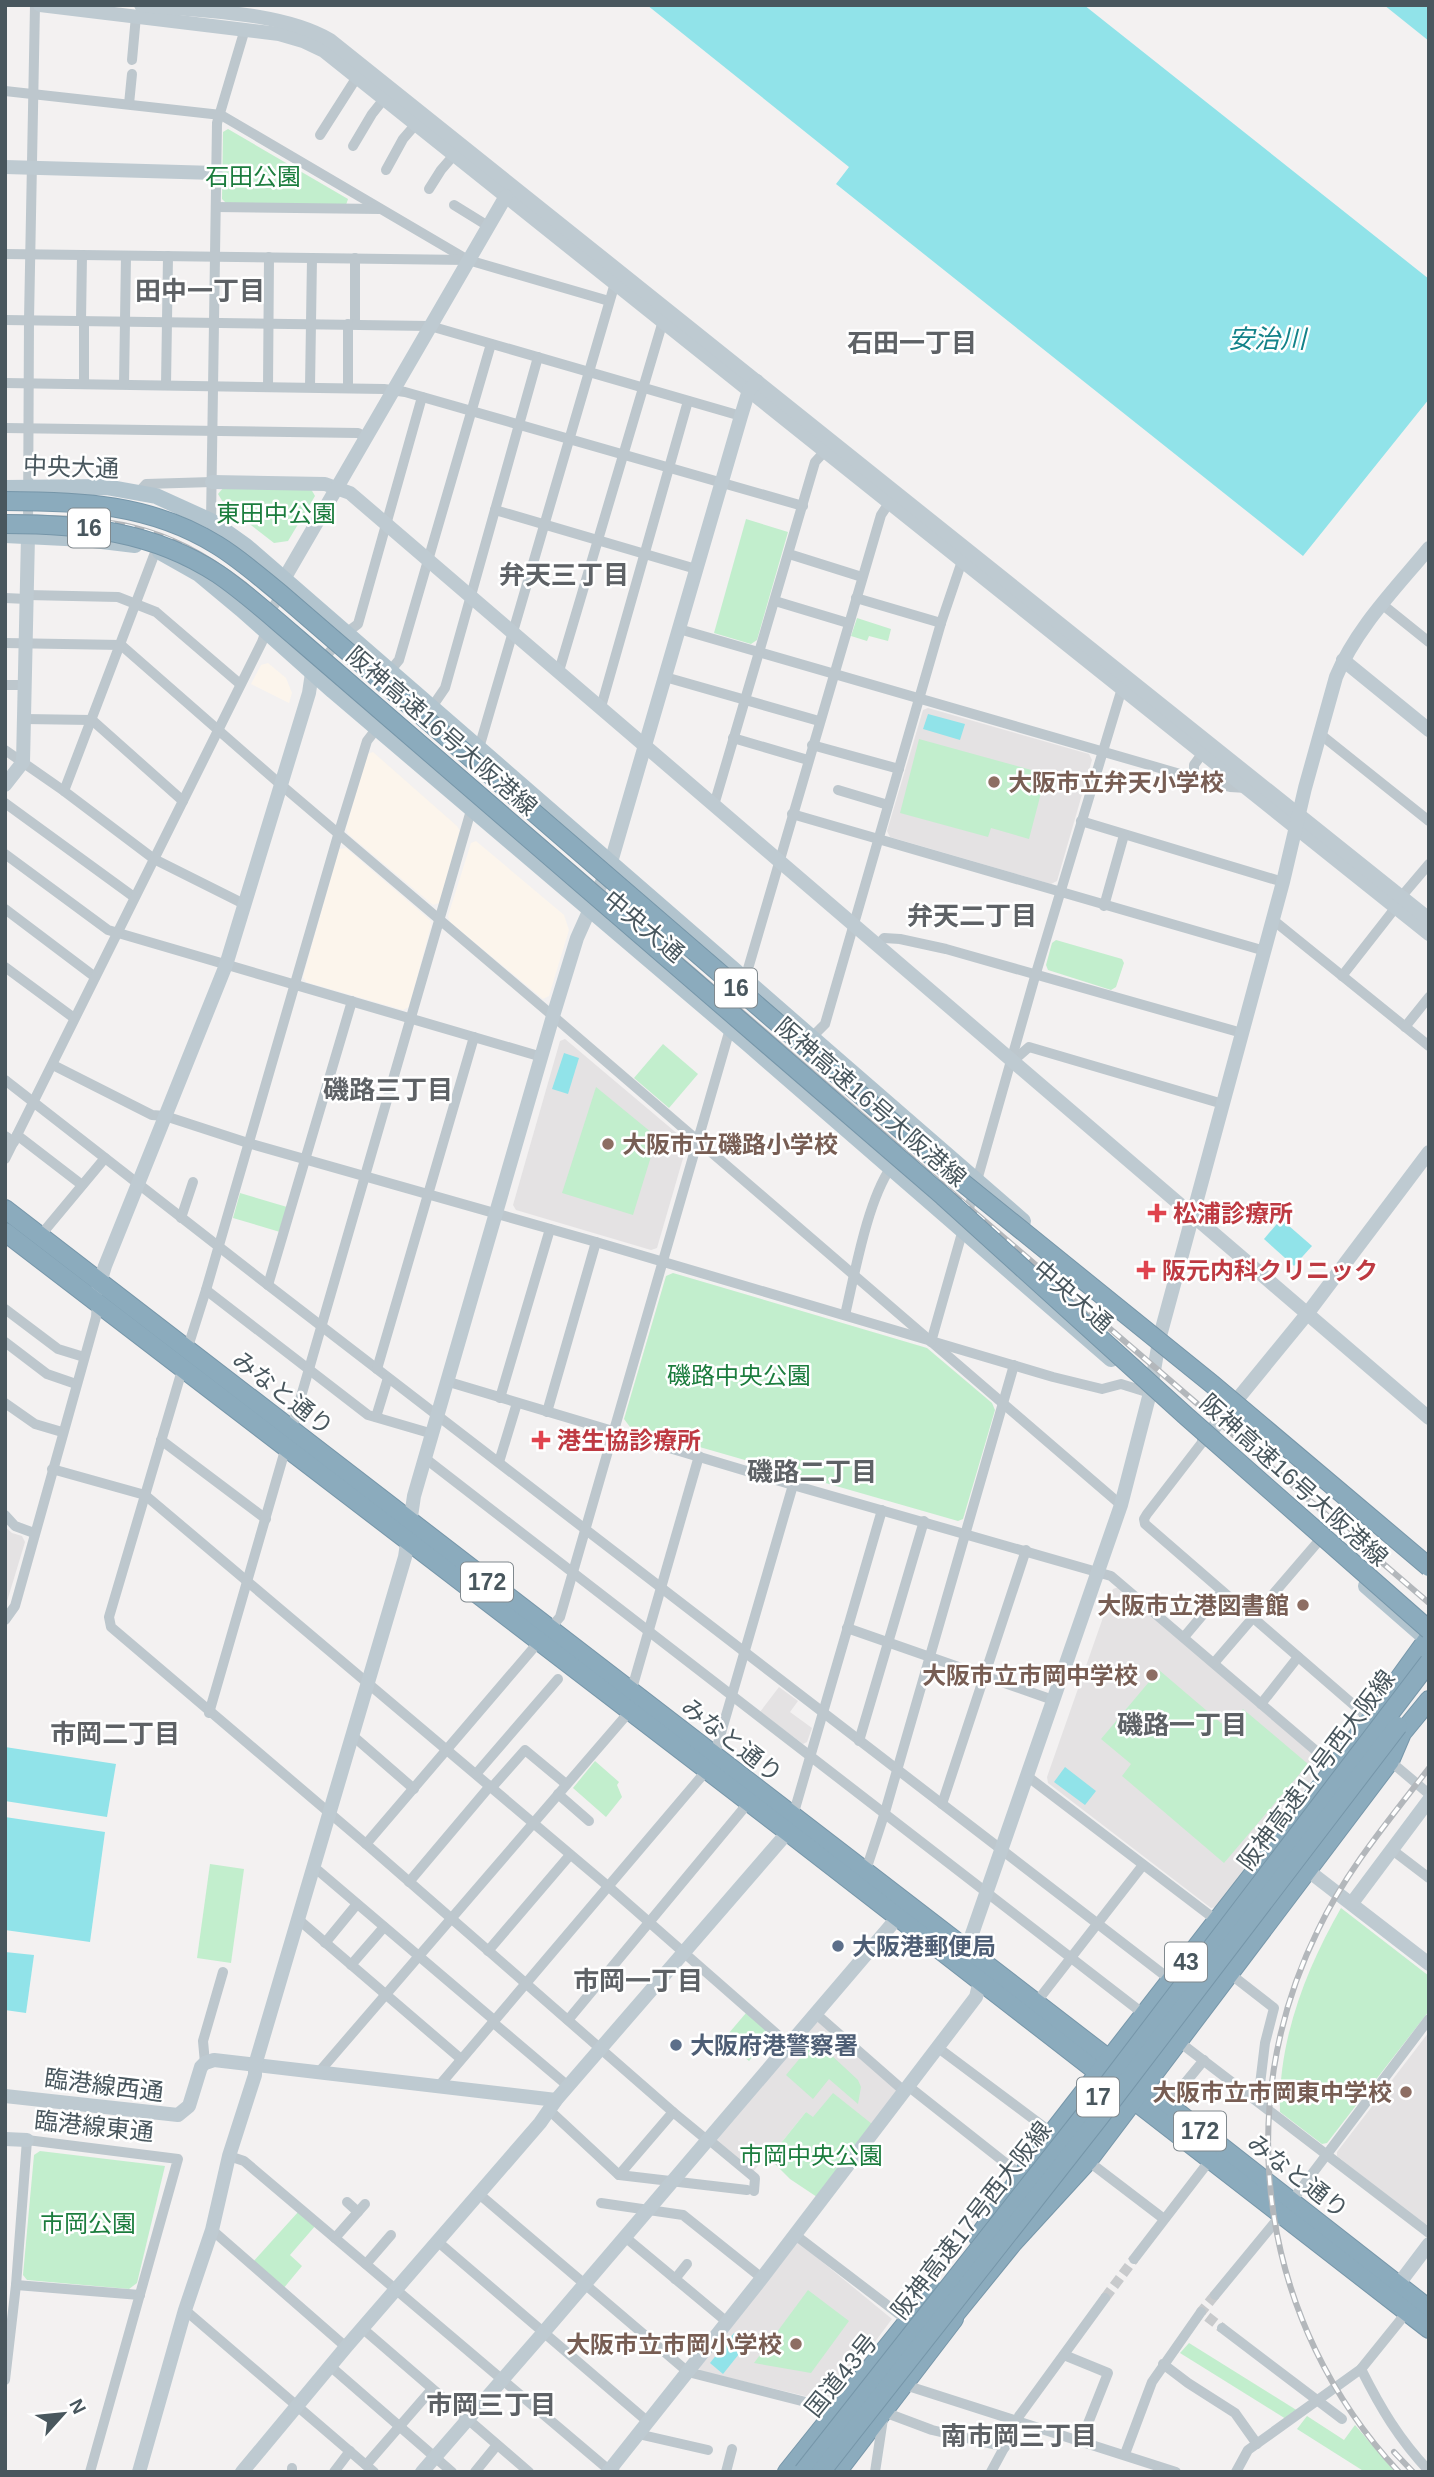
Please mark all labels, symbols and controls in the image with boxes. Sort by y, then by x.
park label: 石田公園 [205,163,301,190]
district label: 田中一丁目 [135,276,265,306]
water label: 安治川 [1228,324,1309,354]
district label: 石田一丁目 [847,328,977,358]
street label: 中央大通 [23,452,119,482]
park label: 東田中公園 [216,500,336,527]
road number: 16 [68,508,110,548]
district label: 弁天三丁目 [499,560,629,590]
street label: 阪神高速16号大阪港線 [342,641,542,821]
place label: 大阪市立弁天小学校 [1008,769,1224,796]
marker: 大阪市立弁天小学校 [986,774,1002,790]
street label: 中央大通 [599,885,689,967]
district label: 弁天二丁目 [907,901,1037,931]
road number: 16 [715,968,757,1007]
street label: 阪神高速16号大阪港線 [771,1012,971,1192]
district label: 磯路三丁目 [323,1075,453,1105]
place label: 大阪市立磯路小学校 [622,1131,838,1158]
marker: 大阪市立磯路小学校 [600,1136,616,1152]
place label: 松浦診療所 [1173,1200,1293,1227]
marker: 松浦診療所 [1147,1203,1167,1223]
street label: 中央大通 [1028,1254,1118,1338]
place label: 阪元内科クリニック [1162,1257,1378,1284]
marker: 阪元内科クリニック [1136,1260,1156,1280]
street label: みなと通り [227,1345,339,1441]
park label: 磯路中央公園 [667,1362,811,1389]
street label: 阪神高速16号大阪港線 [1195,1389,1393,1571]
place label: 港生協診療所 [557,1427,701,1454]
marker: 港生協診療所 [531,1430,551,1450]
district label: 磯路二丁目 [747,1457,877,1487]
road number: 172 [461,1562,513,1602]
place label: 大阪市立港図書館 [1097,1592,1289,1619]
marker: 大阪市立港図書館 [1295,1597,1311,1613]
place label: 大阪市立市岡中学校 [922,1662,1138,1689]
street label: 阪神高速17号西大阪線 [1232,1665,1400,1875]
marker: 大阪市立市岡中学校 [1144,1667,1160,1683]
street label: みなと通り [676,1692,788,1788]
district label: 磯路一丁目 [1117,1710,1247,1740]
district label: 市岡二丁目 [50,1719,180,1749]
place label: 大阪港郵便局 [852,1933,996,1960]
marker: 大阪港郵便局 [830,1938,846,1954]
road number: 43 [1165,1942,1207,1982]
district label: 市岡一丁目 [573,1966,703,1996]
place label: 大阪府港警察署 [690,2032,858,2059]
marker: 大阪府港警察署 [668,2037,684,2053]
street label: 臨港線西通 [43,2064,165,2106]
road number: 17 [1077,2078,1119,2116]
place label: 大阪市立市岡東中学校 [1152,2079,1392,2106]
marker: 大阪市立市岡東中学校 [1398,2084,1414,2100]
street label: 臨港線東通 [33,2106,155,2146]
road number: 172 [1174,2112,1226,2150]
street label: 阪神高速17号西大阪線 [886,2116,1056,2324]
street label: みなと通り [1242,2128,1354,2224]
park label: 市岡中央公園 [739,2142,883,2169]
park label: 市岡公園 [40,2210,136,2237]
street label: 国道43号 [799,2328,883,2422]
place label: 大阪市立市岡小学校 [566,2331,782,2358]
marker: 大阪市立市岡小学校 [788,2336,804,2352]
north arrow [28,2379,98,2449]
district label: 市岡三丁目 [426,2390,556,2420]
text: N [65,2396,90,2417]
district label: 南市岡三丁目 [941,2421,1097,2451]

